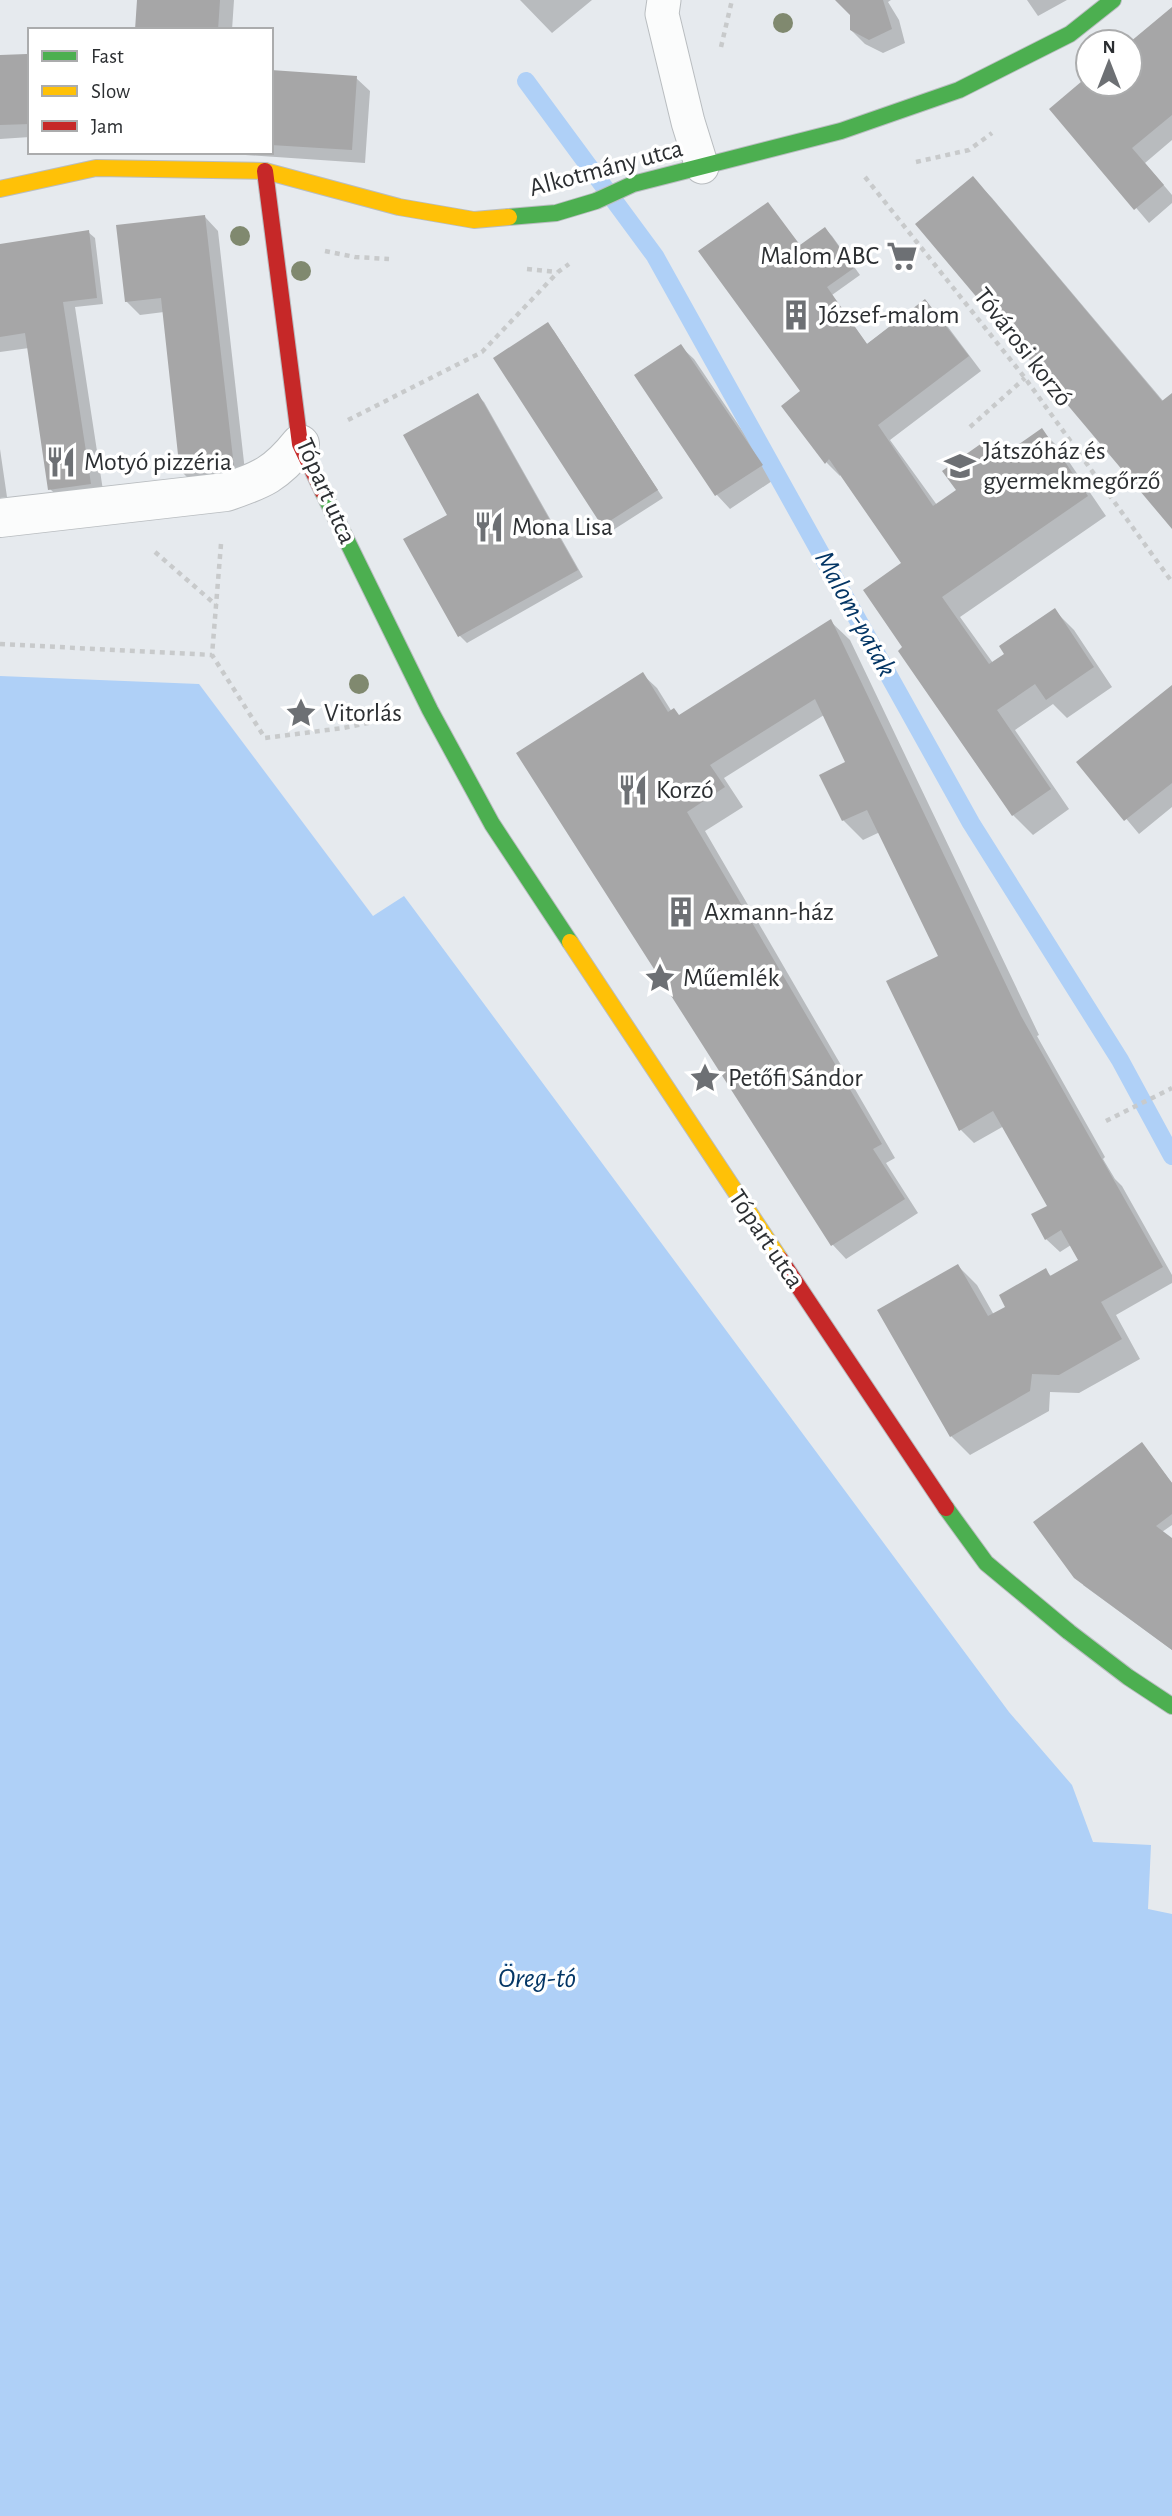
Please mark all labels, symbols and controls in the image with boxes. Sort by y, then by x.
legend [28,28,273,154]
north arrow [1074,28,1144,98]
text: N [1102,38,1116,57]
text: Fast [91,46,124,67]
text: Slow [91,81,130,102]
text: Jam [91,116,123,137]
street label: Alkotmány utca [526,135,686,201]
supermarket icon: Malom ABC [885,239,919,273]
place label: Malom ABC [760,243,879,269]
street label: Tóvárosi korzó [969,283,1077,411]
building icon: József-malom [779,298,813,332]
place label: József-malom [819,302,960,328]
street label: Tópart utca [291,434,361,548]
place label: Játszóház és gyermekmegőrző [983,438,1161,494]
restaurant icon: Motyó pizzéria [44,445,78,479]
place label: Motyó pizzéria [84,449,232,475]
school or university icon: Játszóház és gyermekmegőrző [943,449,977,483]
restaurant icon: Mona Lisa [472,510,506,544]
place label: Mona Lisa [512,514,613,540]
water label: Malom-patak [809,547,901,681]
place icon: Vitorlás [284,696,318,730]
place label: Vitorlás [324,700,402,726]
restaurant icon: Korzó [616,773,650,807]
place label: Korzó [656,777,714,803]
building icon: Axmann-ház [664,895,698,929]
place label: Axmann-ház [704,899,834,925]
place icon: Műemlék [643,961,677,995]
place label: Műemlék [683,965,779,991]
place icon: Petőfi Sándor [688,1061,722,1095]
place label: Petőfi Sándor [728,1065,863,1091]
street label: Tópart utca [724,1185,808,1293]
water label: Öreg-tó [498,1963,576,1993]

